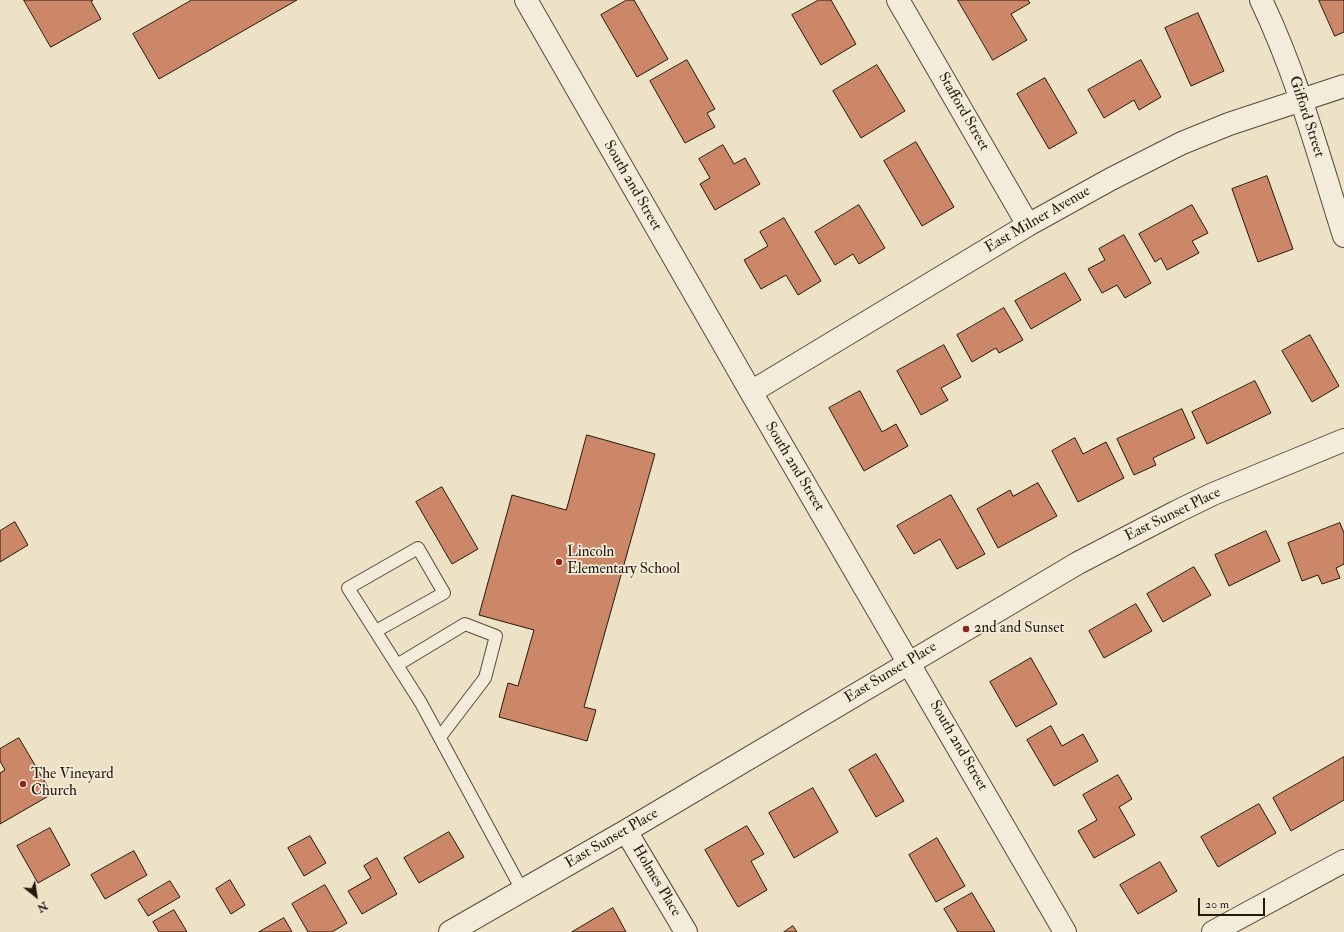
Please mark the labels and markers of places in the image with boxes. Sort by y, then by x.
place label: Lincoln Elementary School [567,544,680,579]
marker: Lincoln Elementary School [554,557,564,567]
place label: 2nd and Sunset [974,620,1064,638]
marker: 2nd and Sunset [961,624,971,634]
place label: The Vineyard Church [31,766,114,801]
marker: The Vineyard Church [18,779,28,789]

